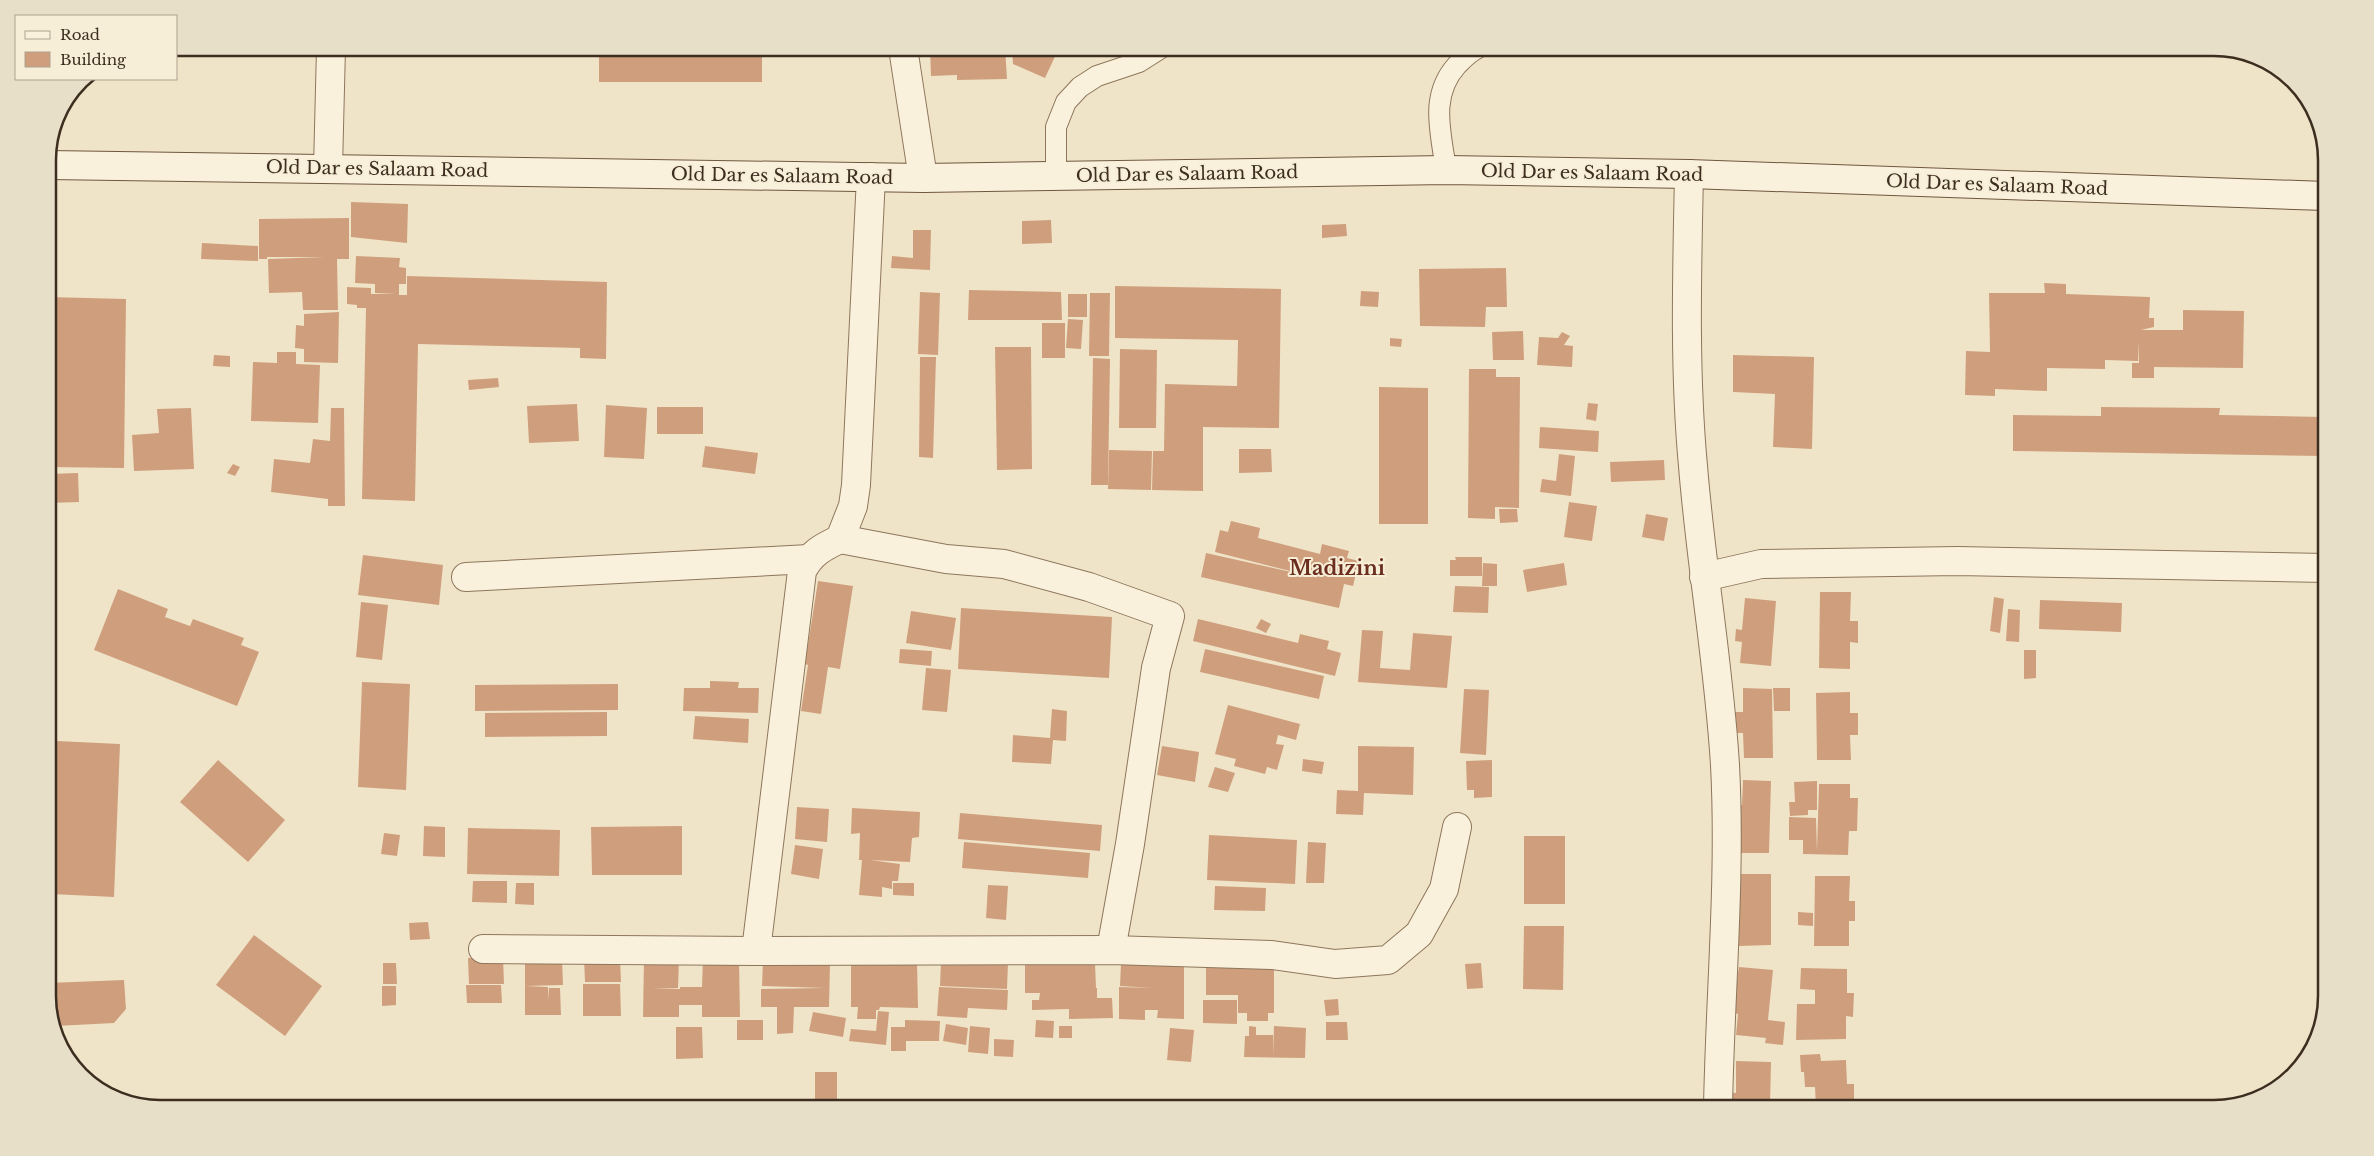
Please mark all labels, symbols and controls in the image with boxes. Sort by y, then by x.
legend [15,15,178,80]
text: Road [60,25,100,44]
text: Building [60,50,127,69]
street label: Old Dar es Salaam Road [266,156,488,182]
street label: Old Dar es Salaam Road [1481,160,1703,186]
street label: Old Dar es Salaam Road [1076,161,1298,187]
street label: Old Dar es Salaam Road [671,163,893,189]
street label: Old Dar es Salaam Road [1885,170,2109,200]
district label: Madizini [1289,556,1385,580]

